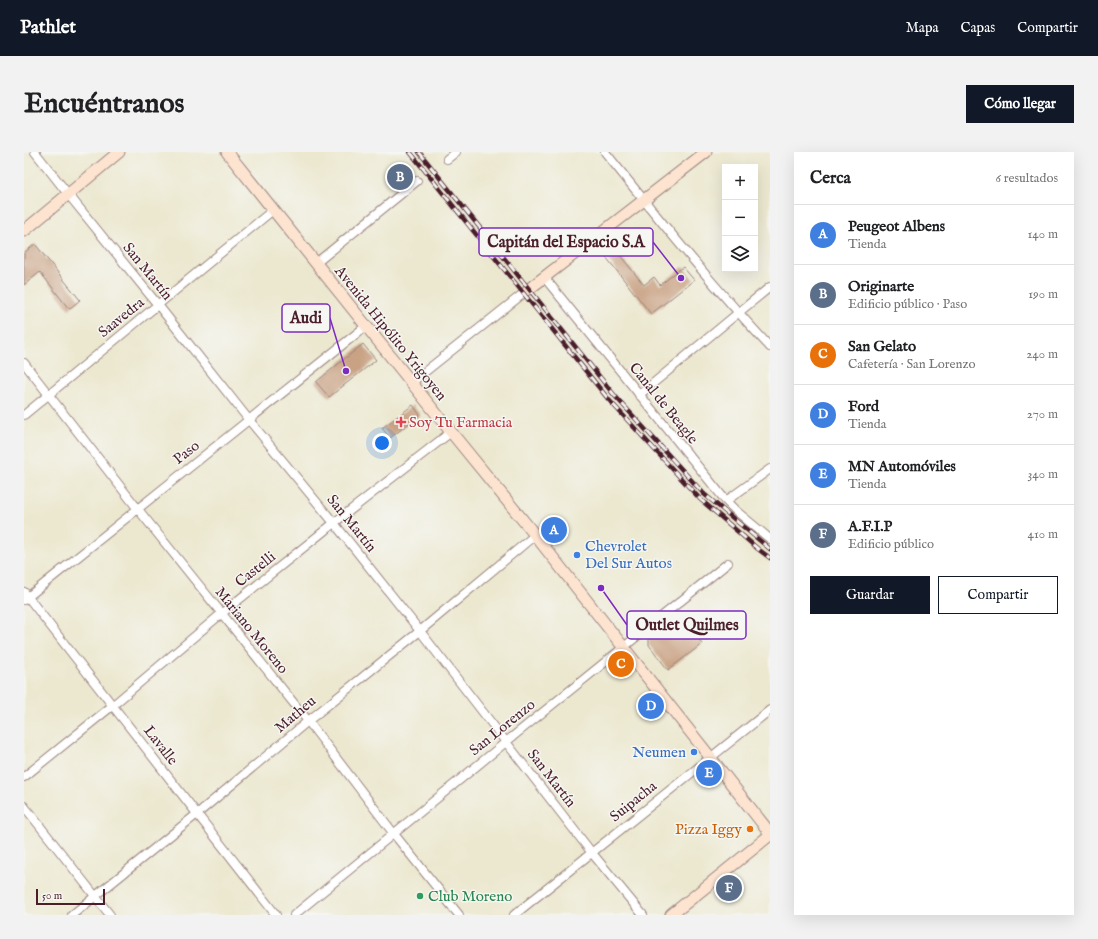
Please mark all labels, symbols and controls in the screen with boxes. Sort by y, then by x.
text: Pathlet [20,16,76,40]
text: Mapa [906,19,939,37]
text: Capas [961,19,995,37]
text: Compartir [1017,19,1078,37]
button: Cómo llegar [966,85,1074,123]
text: Encuéntranos [24,87,184,122]
pin: B [387,162,413,192]
map controls [722,164,758,272]
button: + [722,164,758,200]
text: Cerca [810,168,851,189]
text: 6 resultados [995,170,1058,187]
button: − [722,200,758,236]
text: Peugeot Albens [848,217,945,236]
text: A [819,226,827,243]
text: 140 m [1028,226,1058,243]
callout: Capitán del Espacio S.A [479,228,653,256]
text: Capitán del Espacio S.A [487,233,646,253]
button: layers [722,236,758,272]
text: Tienda [848,236,886,253]
street label: San Martín [119,239,177,304]
street label: Avenida Hipólito Yrigoyen [330,261,451,405]
text: Originarte [848,277,914,296]
text: B [819,286,827,303]
text: 190 m [1028,286,1058,303]
street label: Saavedra [94,293,149,342]
text: Edificio público · Paso [848,296,967,313]
callout: Audi [282,304,330,332]
text: Audi [289,309,323,329]
text: San Gelato [848,337,916,356]
text: C [818,346,828,363]
text: 240 m [1026,346,1058,363]
text: Cafetería · San Lorenzo [848,356,975,373]
street label: Canal de Beagle [625,359,702,448]
text: Ford [848,397,879,416]
text: D [818,406,828,423]
text: 270 m [1027,406,1058,423]
place label: Soy Tu Farmacia [409,413,513,432]
text: Tienda [848,416,886,433]
marker: Soy Tu Farmacia [396,417,406,427]
your location [372,433,392,453]
street label: Paso [169,436,203,469]
text: MN Automóviles [848,457,956,476]
text: E [818,466,828,483]
text: 340 m [1028,466,1058,483]
text: Tienda [848,476,886,493]
street label: San Martín [323,491,381,556]
pin: A [541,515,567,545]
text: A.F.I.P [848,517,892,536]
text: F [819,526,827,543]
text: 410 m [1028,526,1058,543]
text: Edificio público [848,536,934,553]
place label: Chevrolet Del Sur Autos [585,537,672,573]
street label: Castelli [231,547,279,591]
marker: Chevrolet Del Sur Autos [572,550,582,560]
button: Guardar [810,576,930,614]
button: Compartir [938,576,1058,614]
street label: Mariano Moreno [211,583,292,678]
callout: Outlet Quilmes [627,611,746,639]
text: Outlet Quilmes [635,616,739,636]
pin: C [608,649,634,679]
street label: Matheu [271,691,320,737]
pin: D [638,691,664,721]
street label: San Lorenzo [465,695,539,760]
street label: Lavalle [139,722,182,769]
place label: Neumen [632,743,686,762]
street label: San Martín [523,745,580,811]
marker: Neumen [689,747,699,757]
pin: E [696,758,722,788]
street label: Suipacha [606,776,661,826]
place label: Pizza Iggy [675,820,743,839]
marker: Pizza Iggy [745,824,755,834]
pin: F [716,873,742,903]
scale bar [36,887,105,906]
place label: Club Moreno [428,887,512,906]
text: 50 m [42,889,62,903]
marker: Club Moreno [415,891,425,901]

